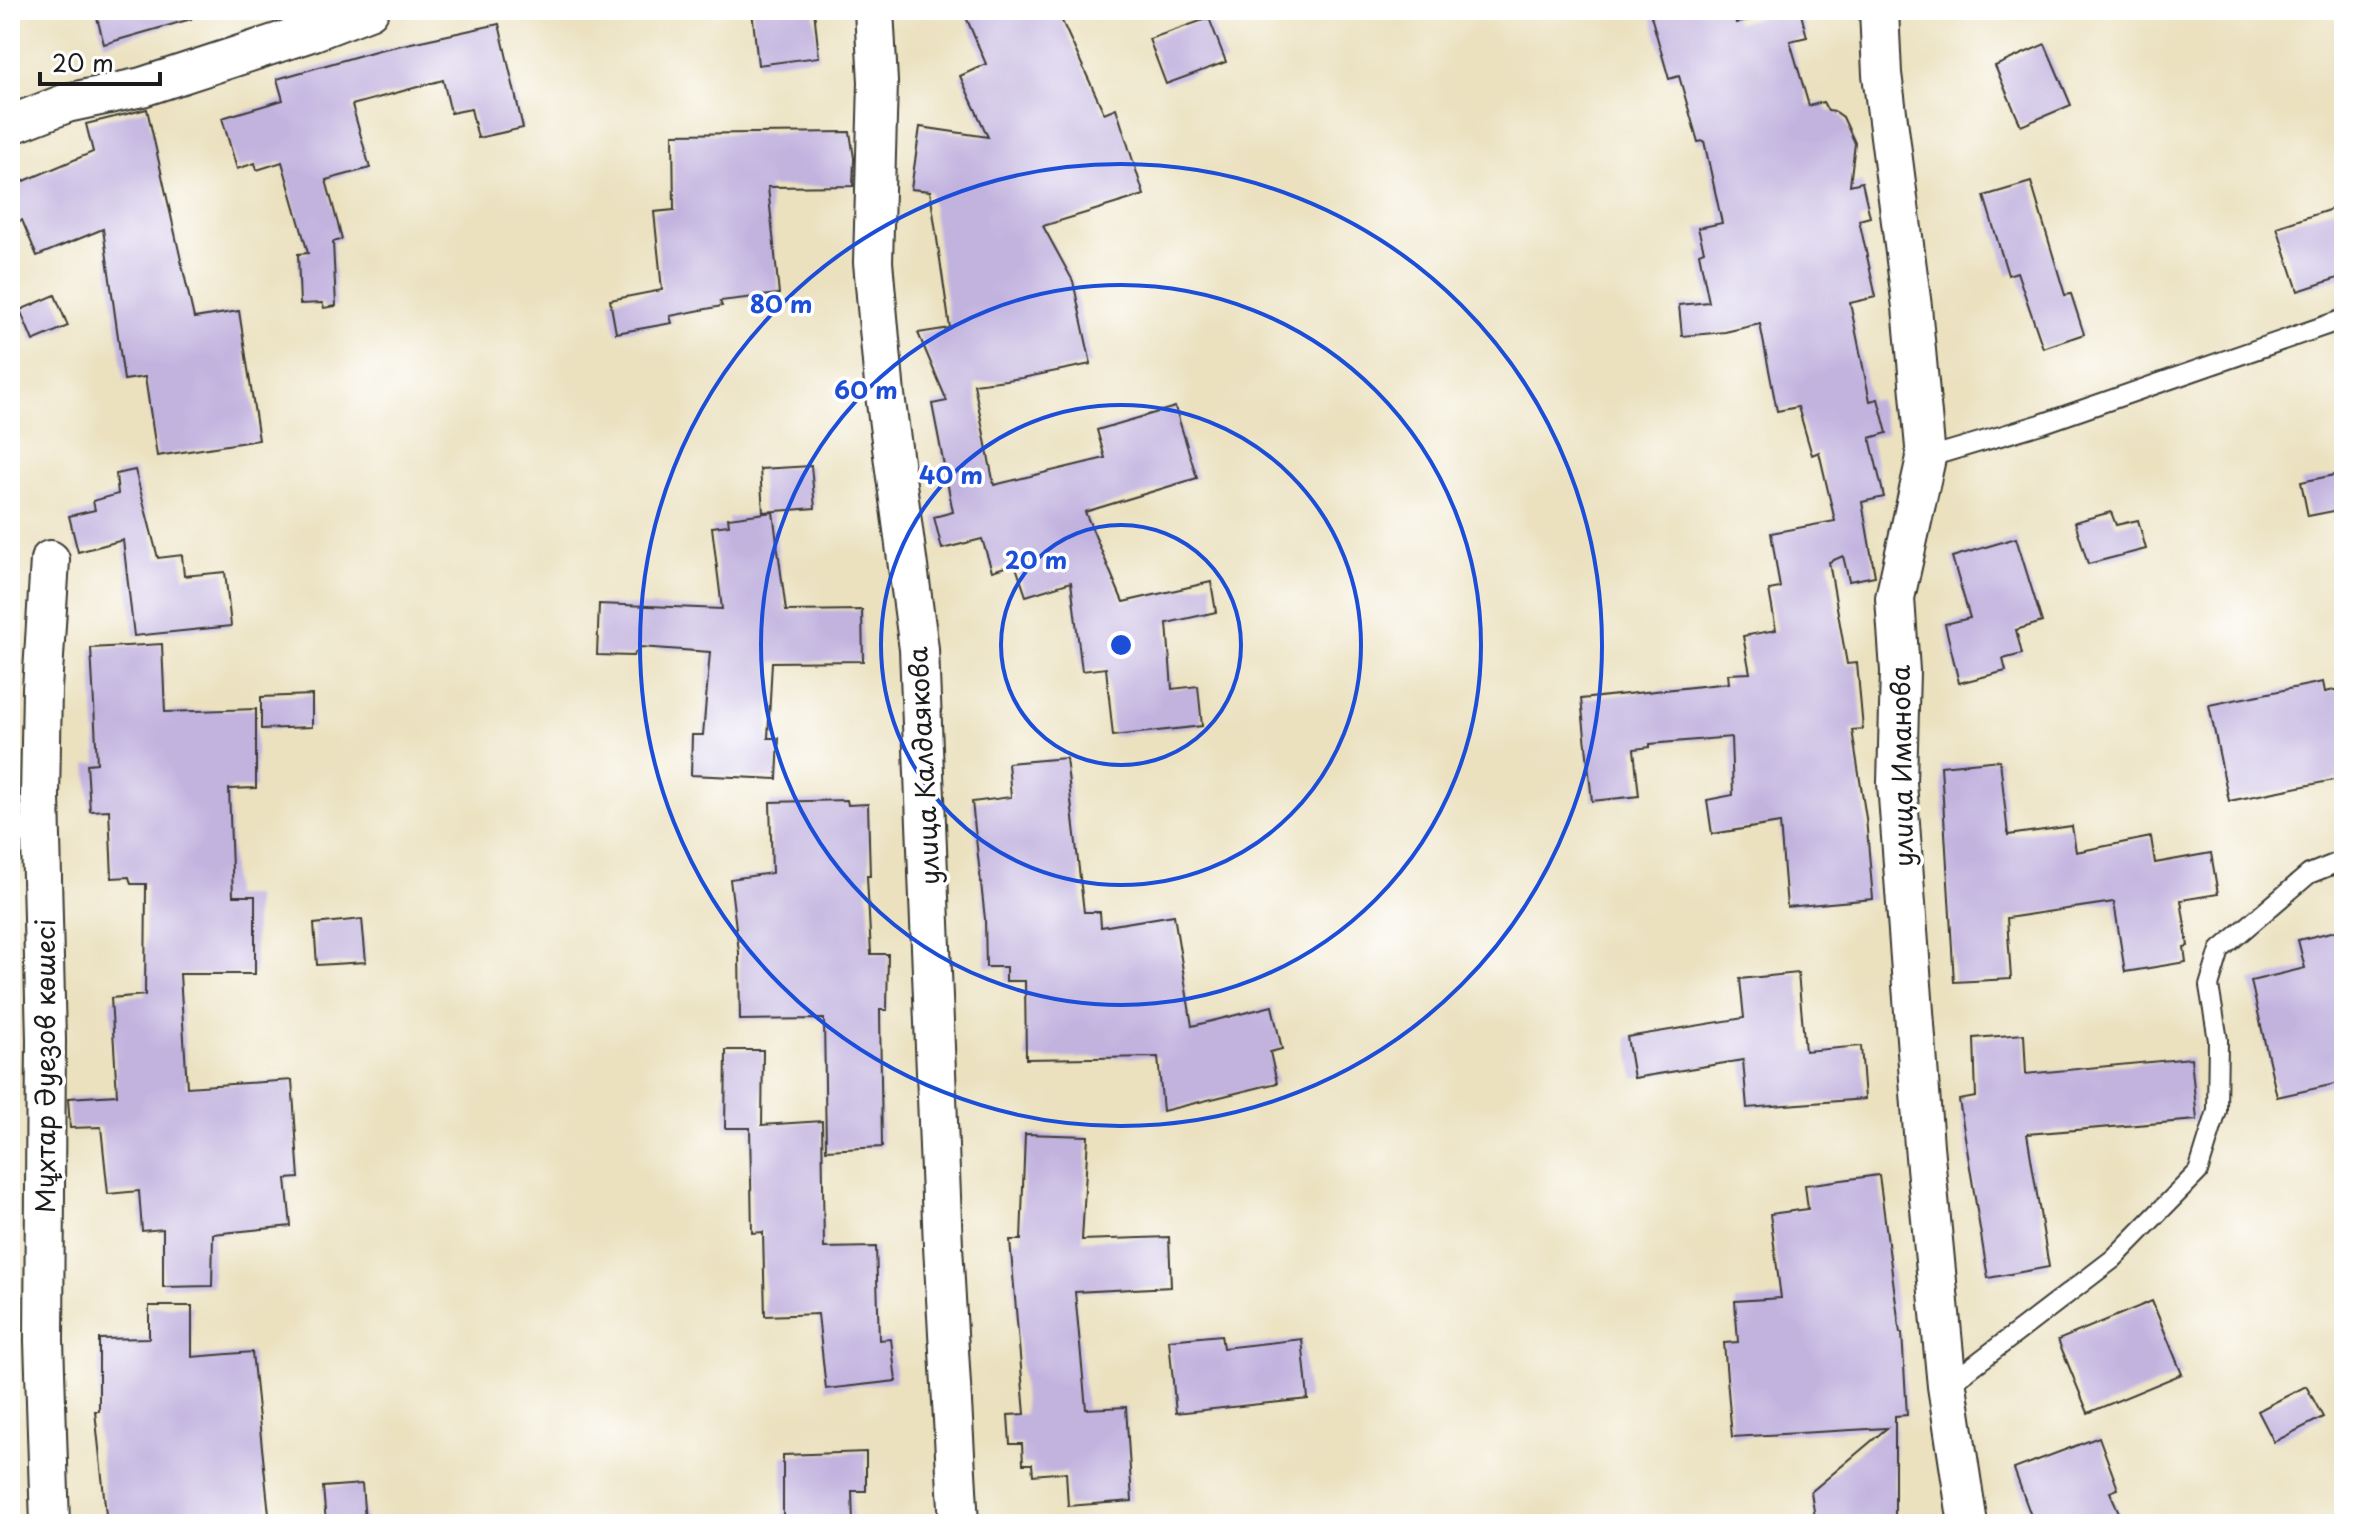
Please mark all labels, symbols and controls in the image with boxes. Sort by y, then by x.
scale bar [40,36,160,86]
text: 20 m [52,44,114,80]
text: 80 m [750,285,812,321]
text: 60 m [834,371,898,407]
text: 40 m [919,456,983,492]
text: 20 m [1005,541,1067,577]
centre of rings [1107,631,1135,659]
street label: улица Калдаякова [897,645,949,886]
street label: улица Иманова [1880,664,1922,867]
street label: Мұхтар Әуезов көшесі [25,919,64,1213]

